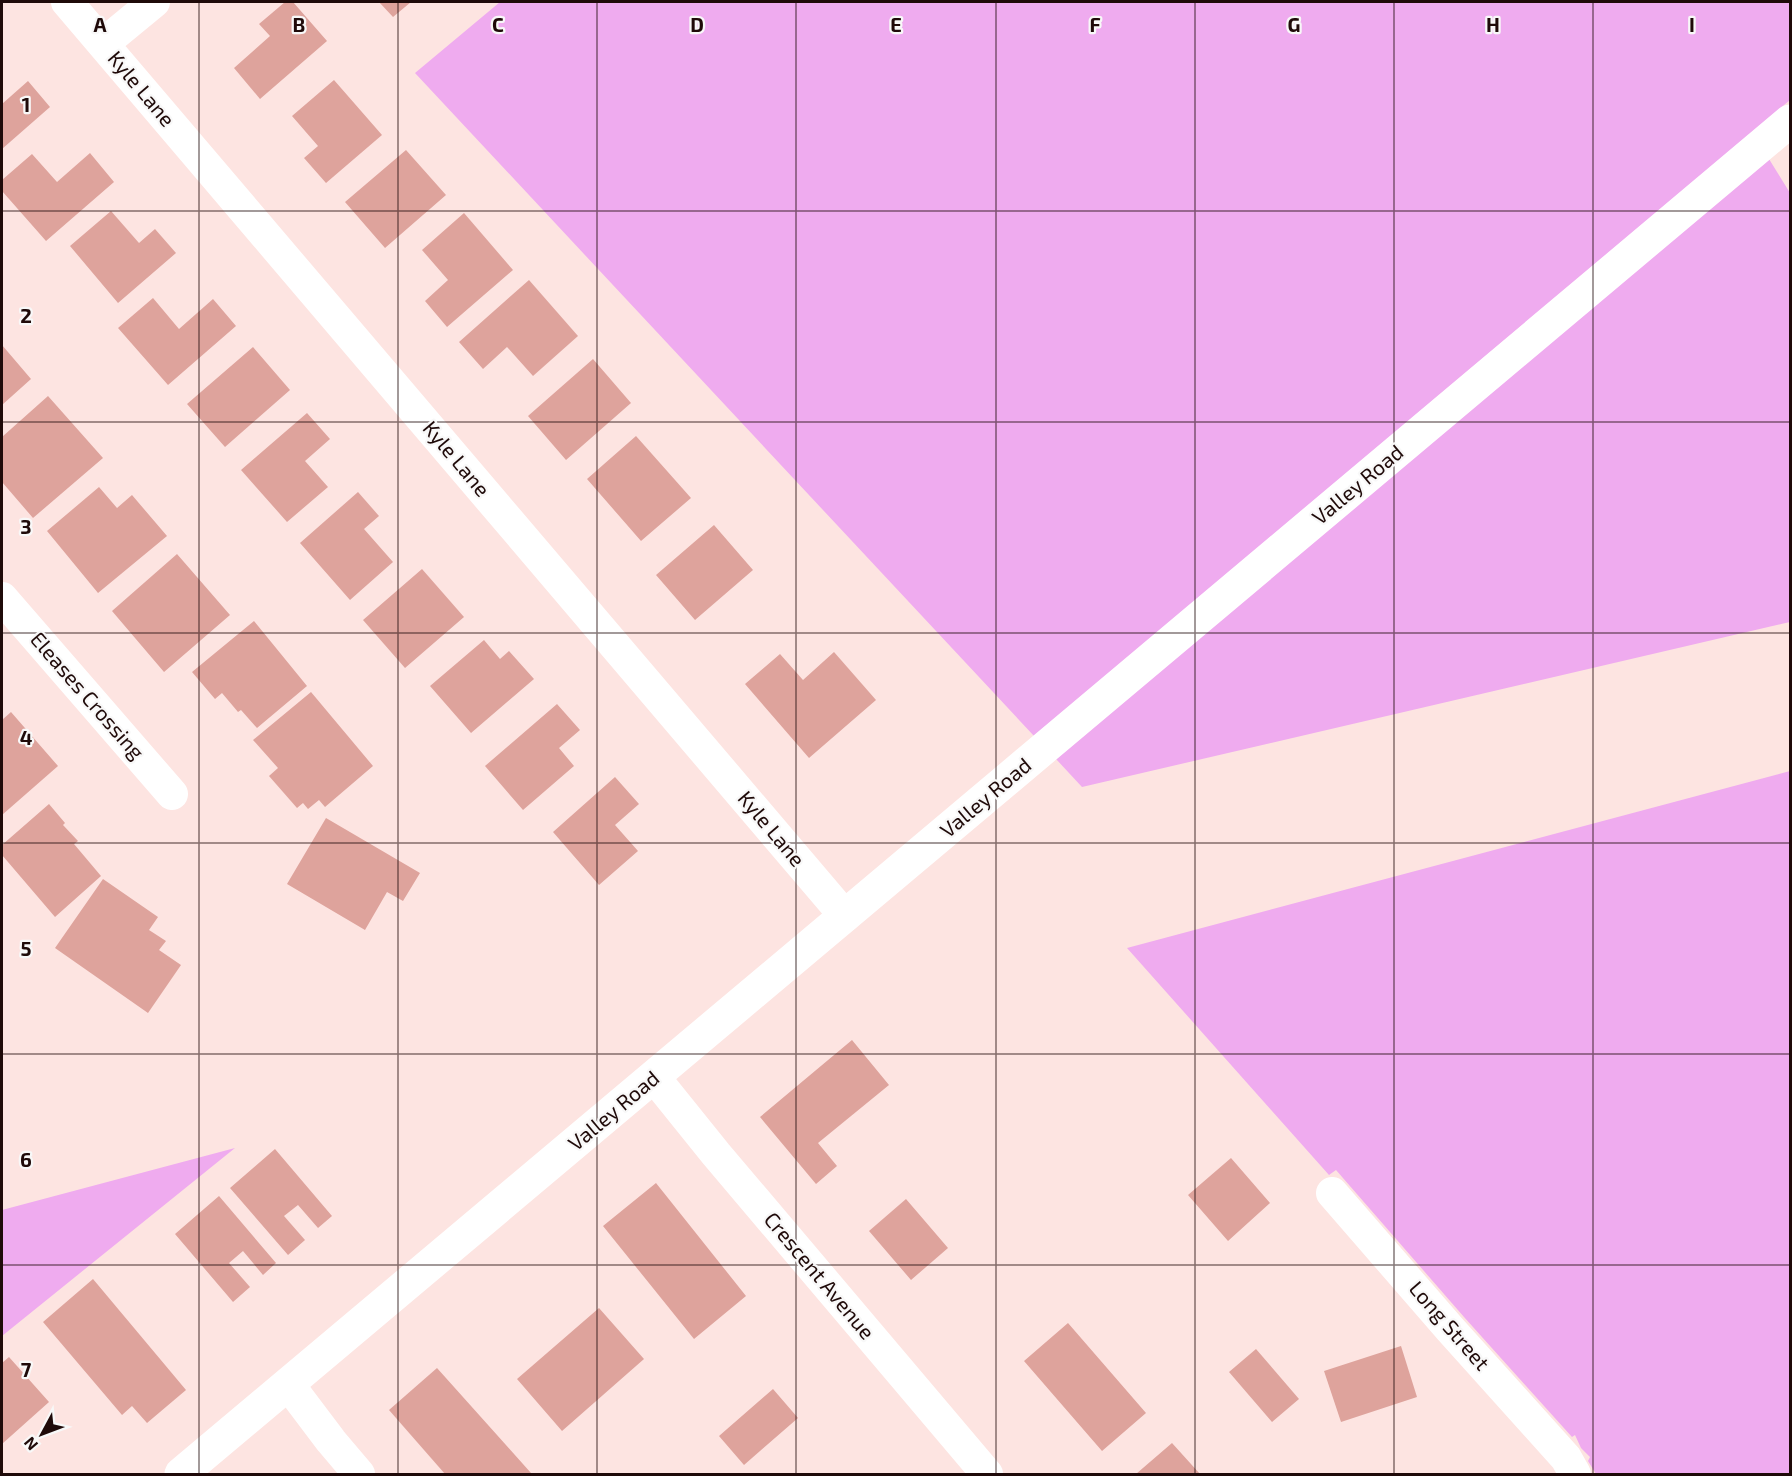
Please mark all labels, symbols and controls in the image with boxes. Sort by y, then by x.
text: A [93,12,107,36]
text: B [293,12,305,36]
text: C [492,12,504,36]
text: D [690,12,704,36]
text: E [890,12,902,36]
text: F [1089,12,1101,36]
text: G [1288,12,1300,36]
text: H [1486,12,1500,36]
text: I [1689,12,1695,36]
street label: Kyle Lane [103,45,181,131]
text: 1 [22,92,30,116]
text: 2 [20,303,32,327]
street label: Kyle Lane [418,415,496,501]
street label: Valley Road [1306,439,1408,529]
text: 3 [20,514,32,538]
street label: Eleases Crossing [26,626,150,764]
text: 4 [20,725,33,749]
street label: Valley Road [934,752,1036,842]
street label: Kyle Lane [733,785,811,871]
text: 5 [20,936,32,960]
street label: Valley Road [562,1065,664,1155]
text: 6 [20,1147,32,1171]
street label: Crescent Avenue [760,1206,881,1344]
street label: Long Street [1405,1275,1496,1375]
text: 7 [21,1357,32,1381]
north arrow [12,1404,72,1464]
text: N [19,1434,41,1455]

